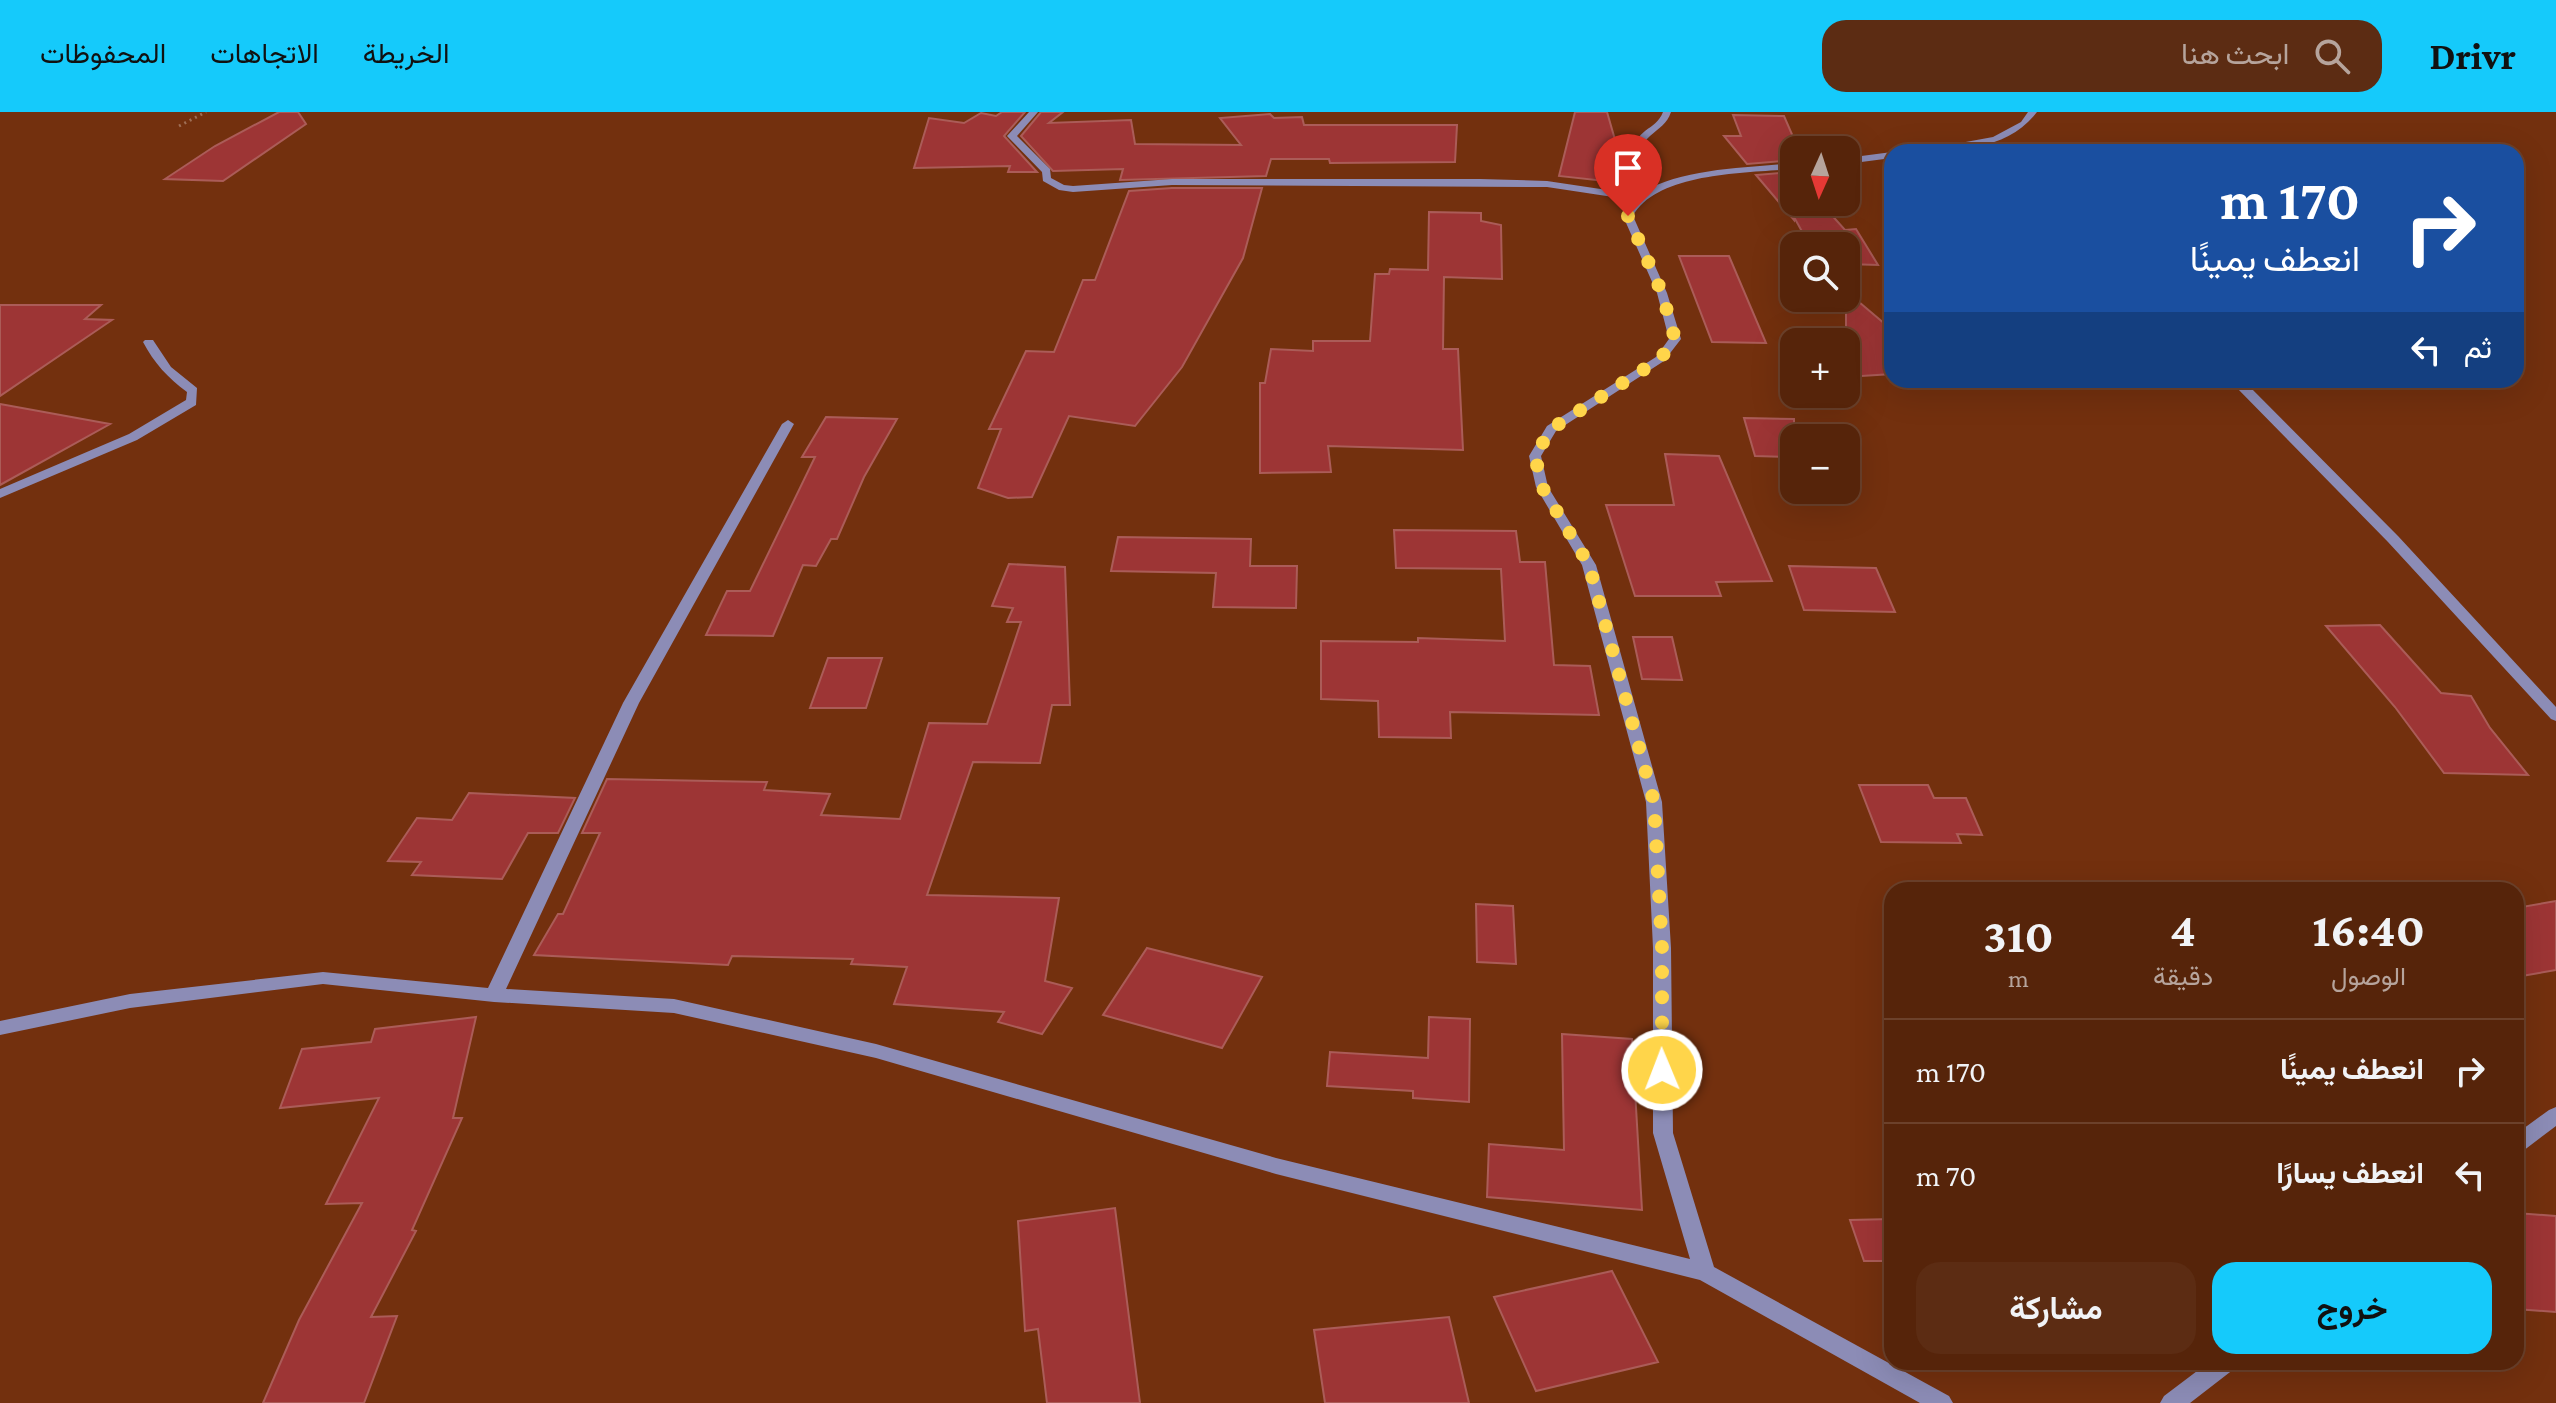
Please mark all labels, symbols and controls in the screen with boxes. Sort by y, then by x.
search box [1822,20,2382,92]
icon: search [2310,34,2354,78]
text: Drivr [2430,35,2516,77]
text: ابحث هنا [2181,37,2290,70]
text: المحفوظات [40,38,166,69]
text: الاتجاهات [210,38,319,69]
text: الخريطة [363,38,449,69]
pin [1594,134,1662,216]
north arrow [1780,136,1860,216]
map controls [1780,136,1860,504]
icon: arrive [1606,146,1650,190]
text: 170 m [2221,169,2360,231]
icon: right [2388,176,2492,280]
button: search [1780,232,1860,312]
text: انعطف يمينًا [2190,239,2360,279]
button: + [1780,328,1860,408]
icon: left [2404,328,2448,372]
text: ثم [2464,331,2492,364]
button: − [1780,424,1860,504]
text: 4 [2170,903,2196,956]
text: 16:40 [2312,903,2425,956]
text: 310 [1983,909,2054,962]
text: دقيقة [2153,962,2213,991]
text: الوصول [2331,962,2406,991]
text: m [2008,964,2029,993]
position arrow [1620,1028,1704,1112]
icon: right [2448,1049,2492,1093]
text: انعطف يمينًا [2280,1052,2424,1085]
text: 170 m [1916,1055,1986,1088]
icon: left [2448,1153,2492,1197]
text: انعطف يسارًا [2276,1156,2424,1189]
text: 70 m [1916,1159,1976,1192]
button: مشاركة [1916,1262,2196,1354]
button: خروج [2212,1262,2492,1354]

